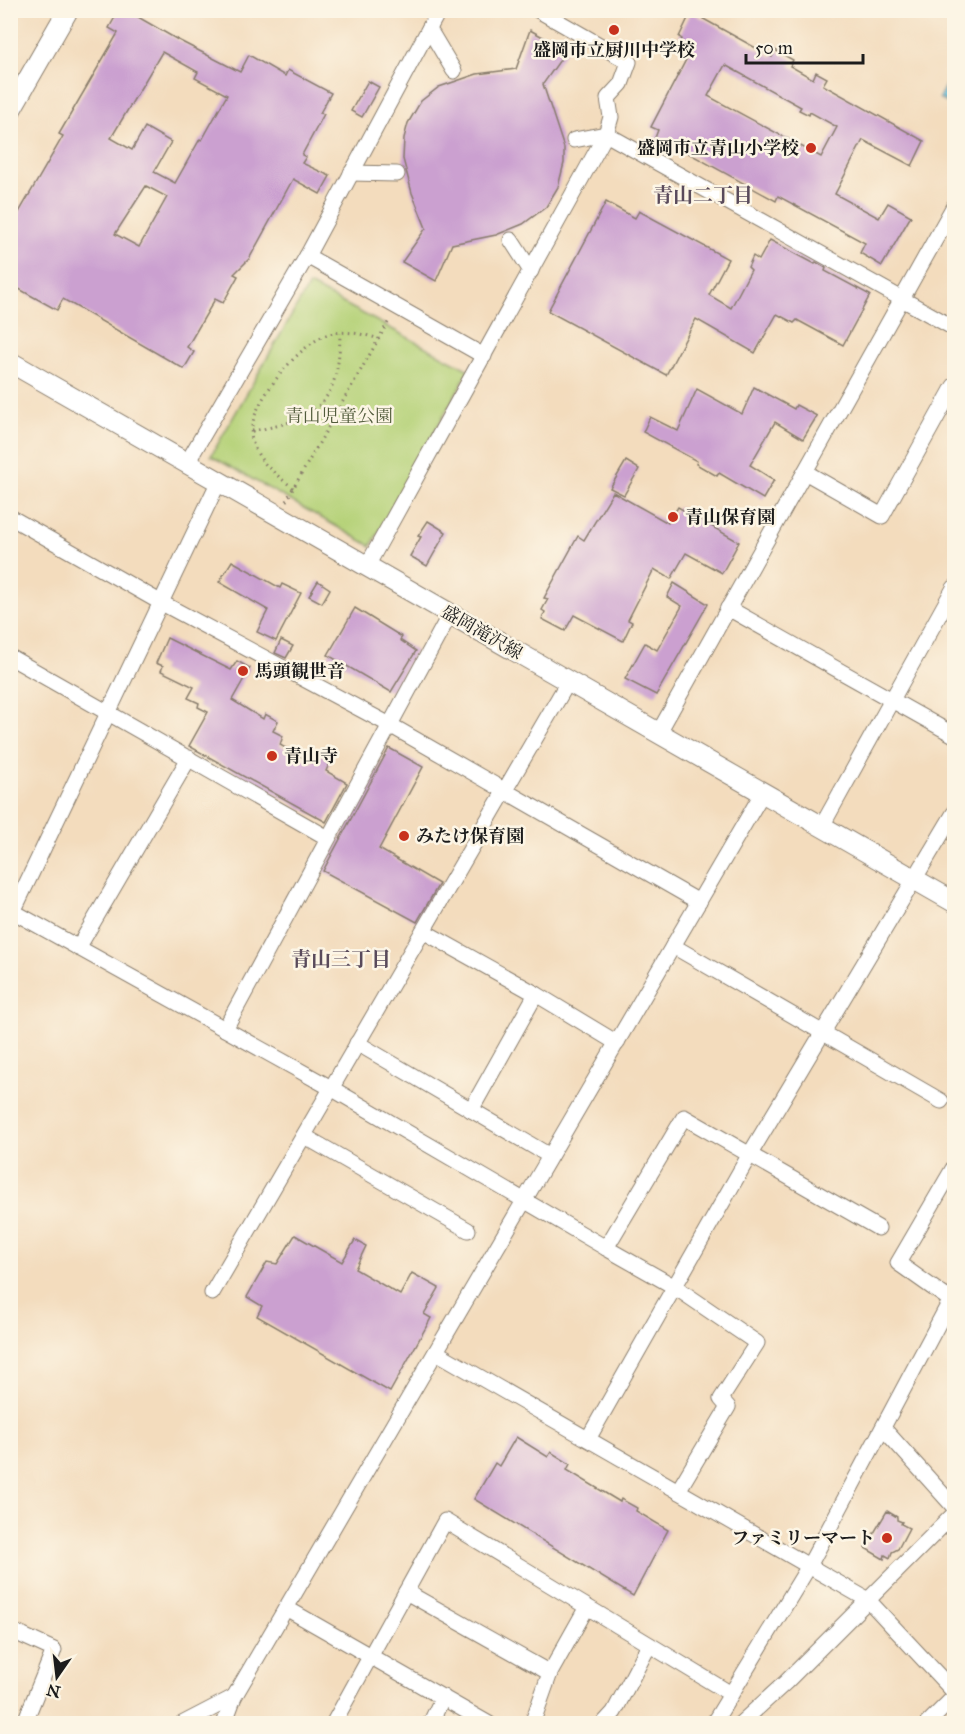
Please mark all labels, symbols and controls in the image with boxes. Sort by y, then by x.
marker: 盛岡市立厨川中学校 [607,23,621,37]
scale bar [746,27,863,65]
text: 50 m [755,37,793,59]
place label: 盛岡市立厨川中学校 [533,39,695,61]
place label: 盛岡市立青山小学校 [637,137,799,159]
marker: 盛岡市立青山小学校 [804,141,818,155]
district label: 青山二丁目 [653,183,753,207]
park label: 青山児童公園 [285,405,393,427]
place label: 青山保育園 [685,506,775,528]
marker: 青山保育園 [666,510,680,524]
street label: 盛岡滝沢線 [438,600,526,664]
place label: 馬頭観世音 [255,660,345,682]
marker: 馬頭観世音 [236,664,250,678]
place label: 青山寺 [284,745,338,767]
marker: 青山寺 [265,749,279,763]
place label: みたけ保育園 [416,825,524,847]
marker: みたけ保育園 [397,829,411,843]
district label: 青山三丁目 [291,947,391,971]
place label: ファミリーマート [731,1527,875,1549]
marker: ファミリーマート [880,1531,894,1545]
north arrow [27,1647,87,1707]
text: N [44,1680,62,1702]

